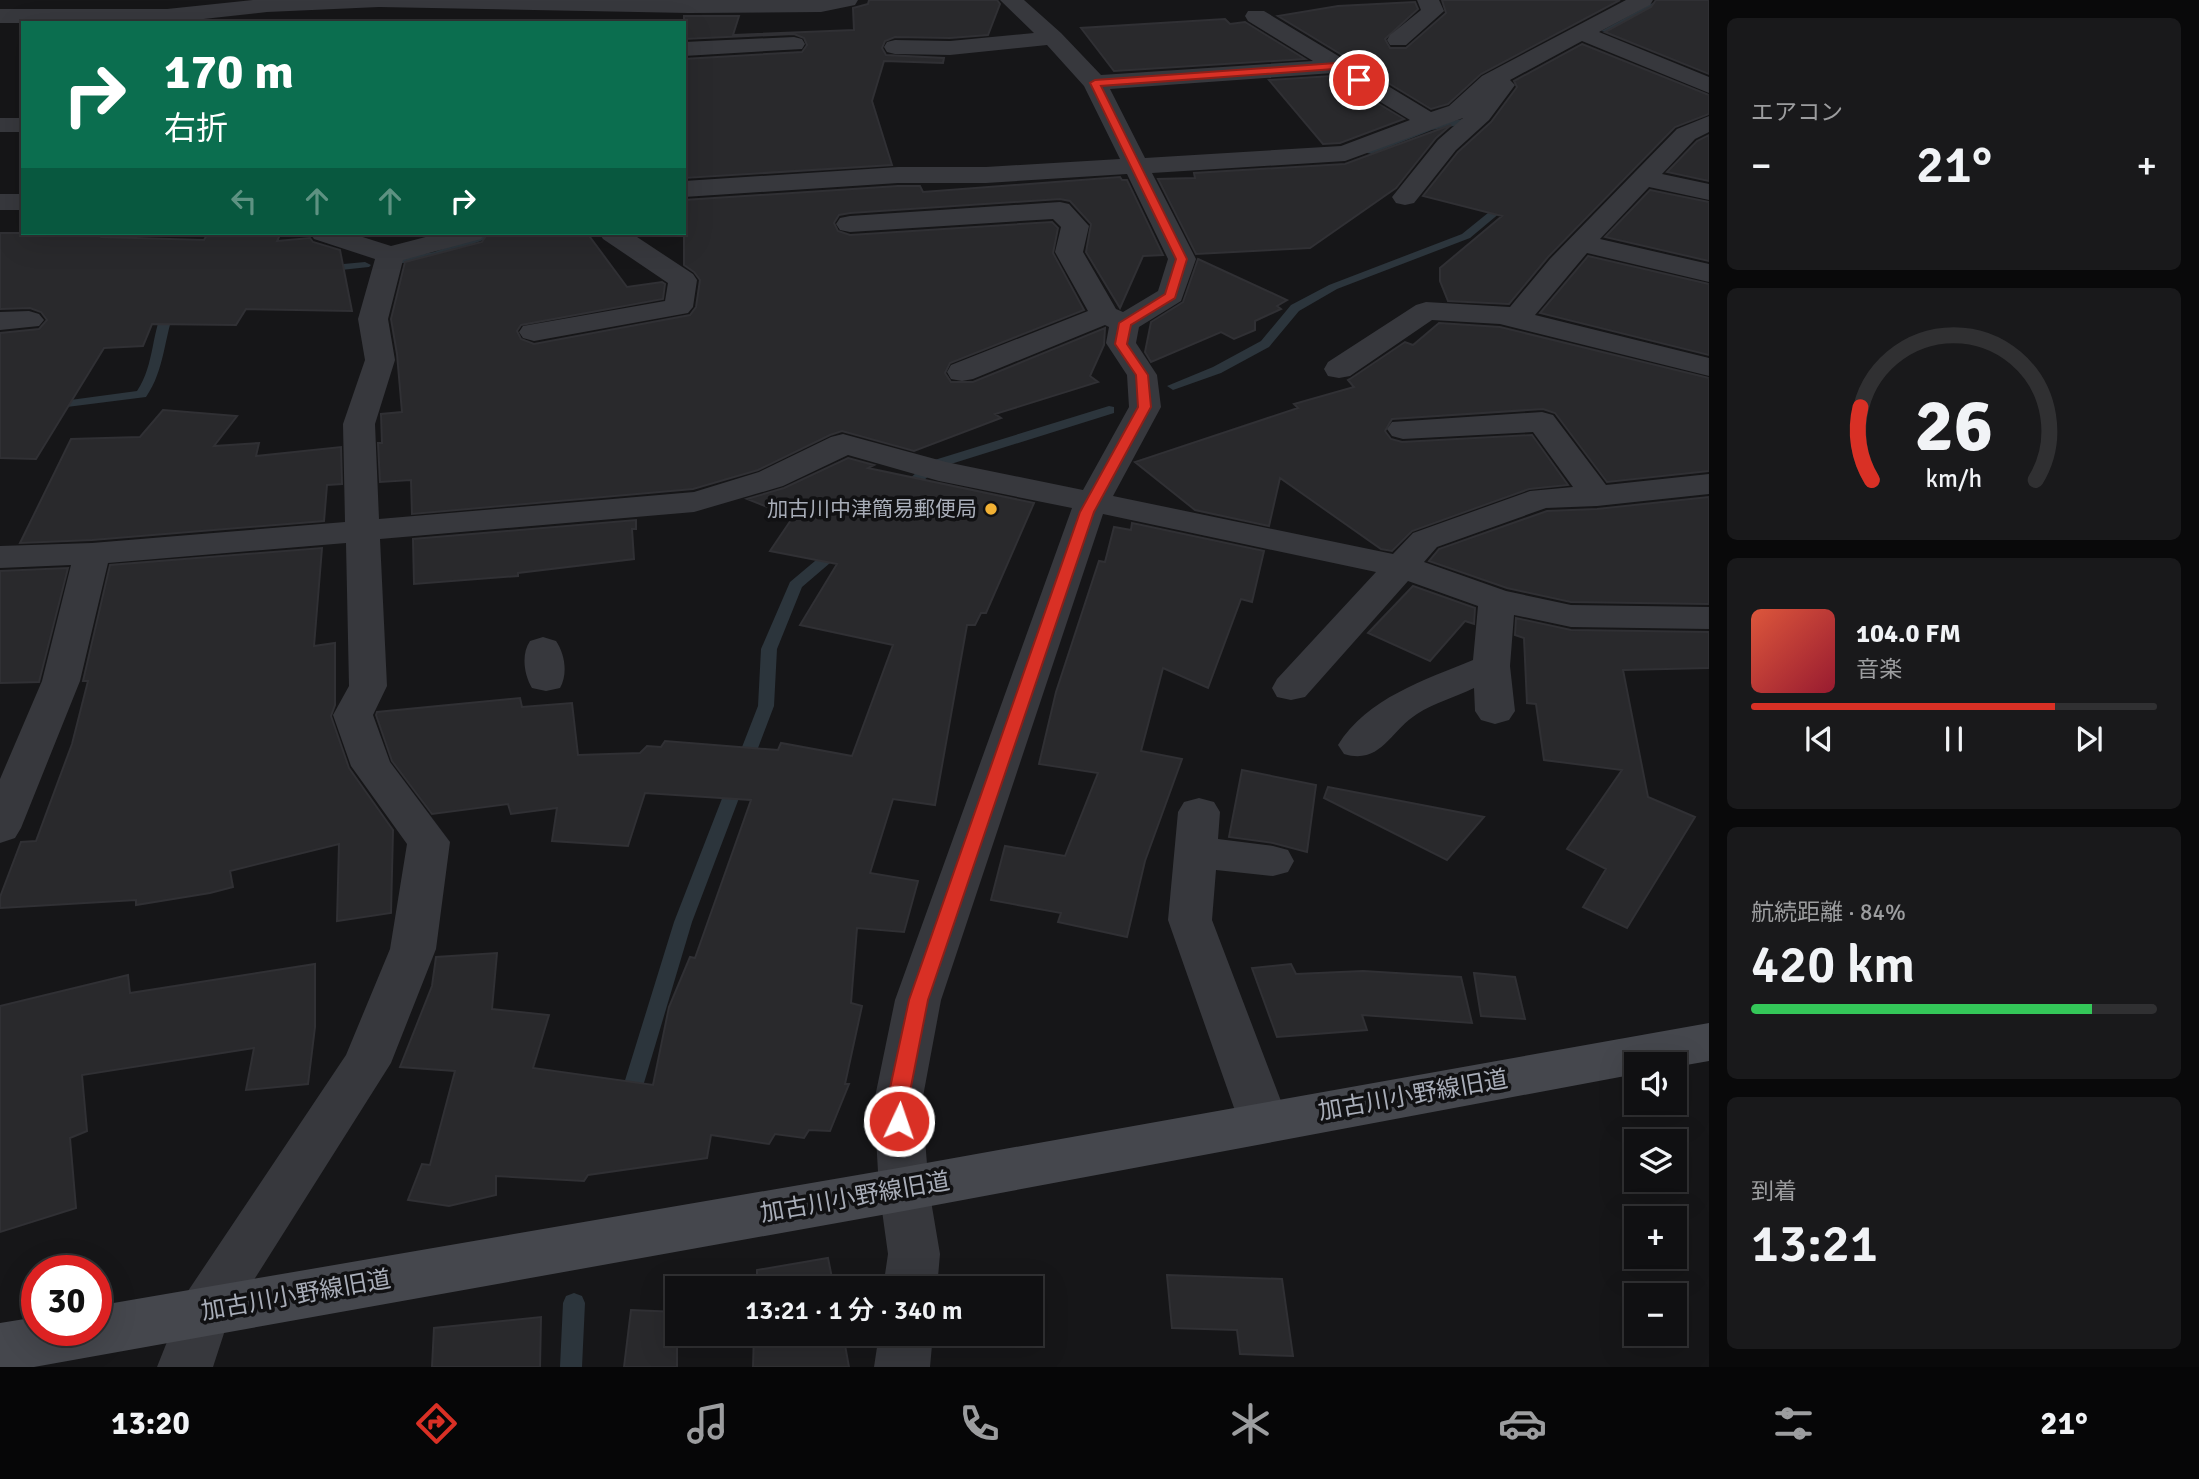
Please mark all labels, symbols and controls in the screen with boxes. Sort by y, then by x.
text: 170 m [164,42,294,102]
icon: right [49,49,140,140]
pin [1329,50,1389,110]
icon: arrive [1340,61,1378,99]
text: エアコン [1751,98,1843,127]
text: 右折 [164,109,228,148]
text: 21° [1916,133,1992,197]
text: − [1751,142,1772,189]
text: + [2136,142,2157,189]
icon: left [225,182,263,220]
icon: ahead [298,182,336,220]
icon: ahead [371,182,409,220]
icon: right [444,182,482,220]
text: 26 [1915,382,1993,471]
text: km/h [1926,462,1982,493]
place label: 加古川中津簡易郵便局 [767,496,977,522]
marker: 加古川中津簡易郵便局 [983,501,999,517]
text: 104.0 FM [1856,618,1961,650]
text: 音楽 [1856,655,1902,684]
icon: previous [1800,720,1838,758]
icon: pause [1935,720,1973,758]
icon: next [2070,720,2108,758]
text: 航続距離 · 84% [1751,898,1906,927]
text: 420 km [1751,933,1915,997]
map controls [1624,1052,1687,1346]
button: sound [1624,1052,1687,1115]
street label: 加古川小野線旧道 [1316,1064,1510,1126]
position arrow [862,1084,936,1158]
button: layers [1624,1129,1687,1192]
street label: 加古川小野線旧道 [758,1166,952,1228]
text: 到着 [1751,1177,1797,1206]
button: + [1624,1206,1687,1269]
text: 13:21 [1751,1212,1878,1276]
speed limit sign: 30 [21,1255,112,1346]
street label: 加古川小野線旧道 [199,1264,393,1326]
button: − [1624,1283,1687,1346]
text: 13:21 · 1 分 · 340 m [745,1295,963,1327]
icon: directions [412,1399,461,1448]
icon: music [683,1399,732,1448]
icon: phone [955,1399,1004,1448]
icon: climate [1226,1399,1275,1448]
icon: car [1498,1399,1547,1448]
icon: filters [1769,1399,1818,1448]
text: 13:20 [111,1404,190,1443]
text: 21° [2040,1404,2088,1443]

